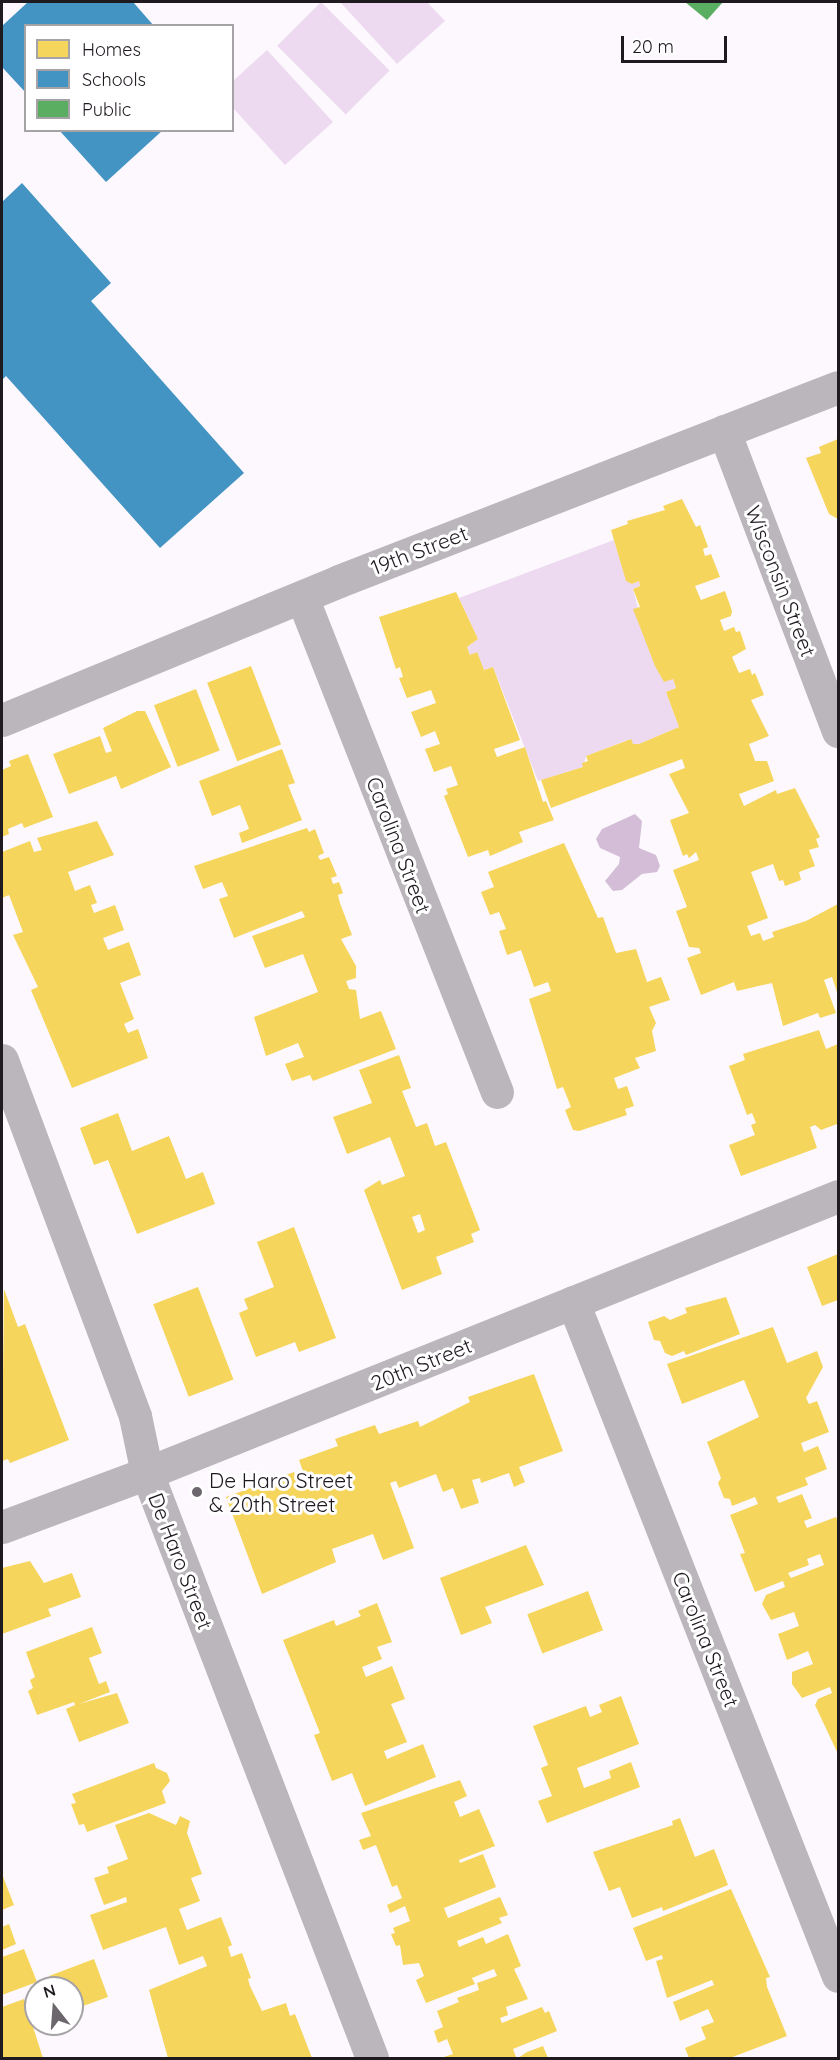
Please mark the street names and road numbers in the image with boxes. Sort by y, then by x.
street label: Wisconsin Street [741,502,821,660]
street label: 19th Street [367,520,471,580]
street label: Carolina Street [361,773,437,917]
street label: 20th Street [367,1332,475,1396]
street label: De Haro Street [143,1489,219,1633]
street label: Carolina Street [667,1567,745,1711]

